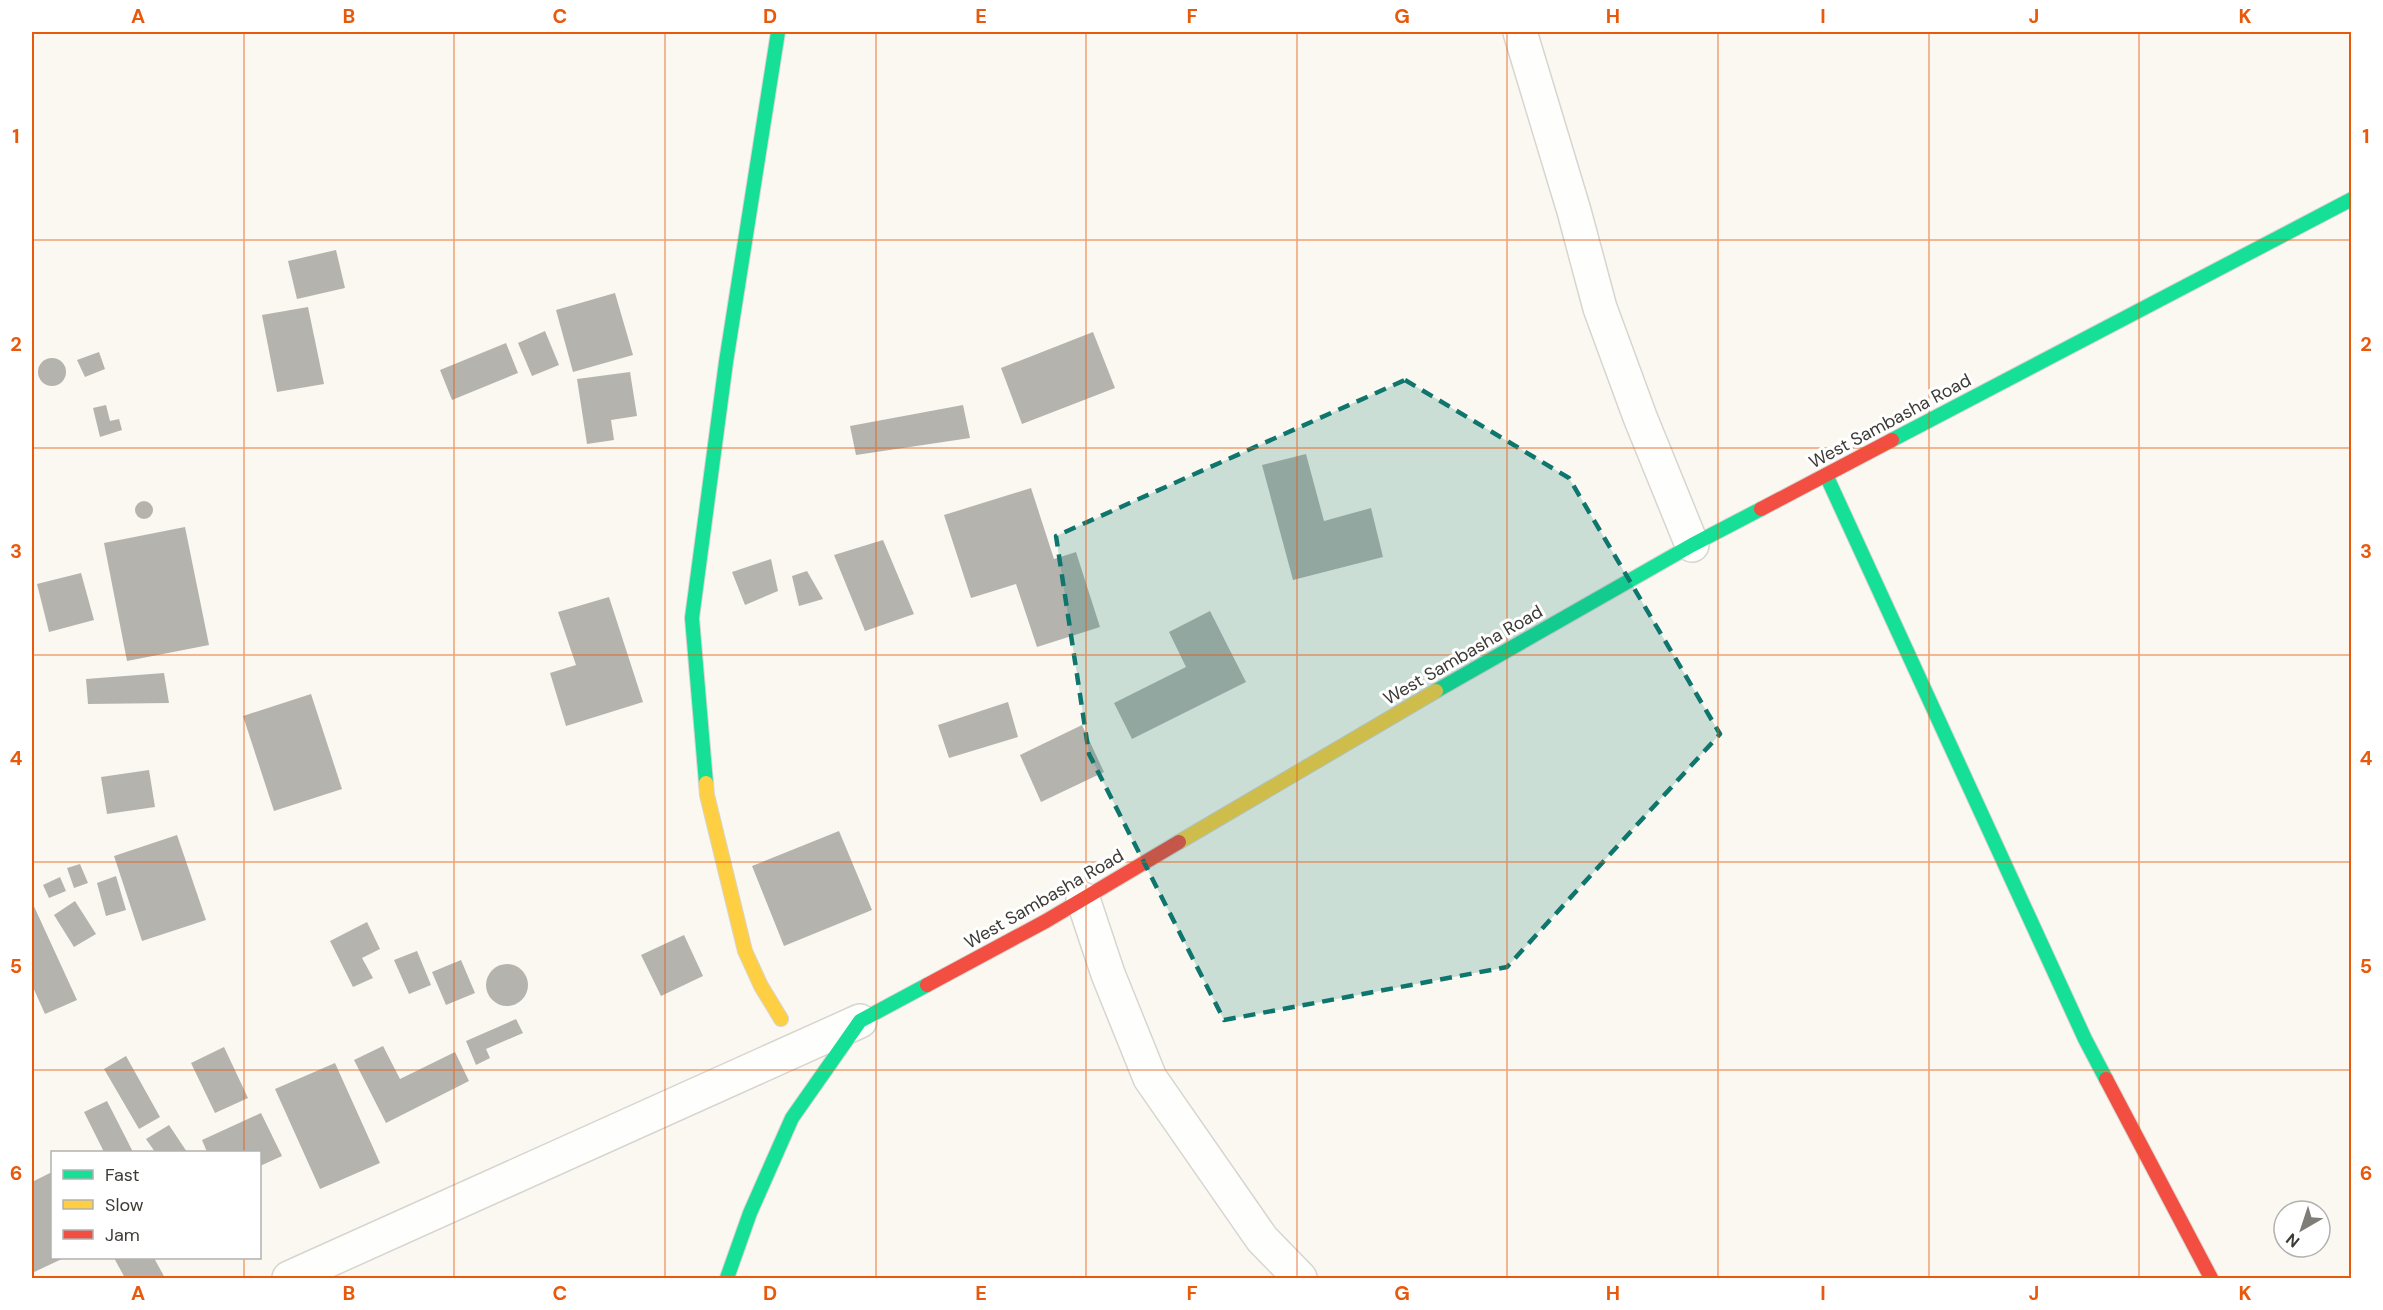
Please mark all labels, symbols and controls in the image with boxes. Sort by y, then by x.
text: A [131,3,145,29]
text: B [343,3,355,29]
text: C [553,3,567,29]
text: D [763,3,777,29]
text: E [975,3,987,29]
text: F [1186,3,1198,29]
text: G [1394,3,1410,29]
text: H [1606,3,1620,29]
text: I [1820,3,1826,29]
text: J [2029,3,2039,29]
text: K [2238,3,2252,29]
text: 1 [12,123,20,149]
text: 1 [2362,123,2370,149]
text: 2 [10,331,22,357]
text: 2 [2360,331,2372,357]
street label: West Sambasha Road [1805,368,1975,474]
text: 3 [10,538,22,564]
text: 3 [2360,538,2372,564]
street label: West Sambasha Road [1379,600,1547,710]
text: 4 [10,745,23,771]
text: 4 [2360,745,2373,771]
street label: West Sambasha Road [960,844,1128,954]
text: 5 [10,953,22,979]
text: 5 [2360,953,2372,979]
legend [51,1151,261,1259]
text: 6 [10,1160,22,1186]
text: 6 [2360,1160,2372,1186]
text: Fast [105,1163,140,1187]
text: Slow [105,1193,144,1217]
north arrow [2272,1199,2332,1259]
text: Jam [105,1223,140,1247]
text: N [2282,1228,2304,1252]
text: A [131,1280,145,1306]
text: B [343,1280,355,1306]
text: C [553,1280,567,1306]
text: D [763,1280,777,1306]
text: E [975,1280,987,1306]
text: F [1186,1280,1198,1306]
text: G [1394,1280,1410,1306]
text: H [1606,1280,1620,1306]
text: I [1820,1280,1826,1306]
text: J [2029,1280,2039,1306]
text: K [2238,1280,2252,1306]

